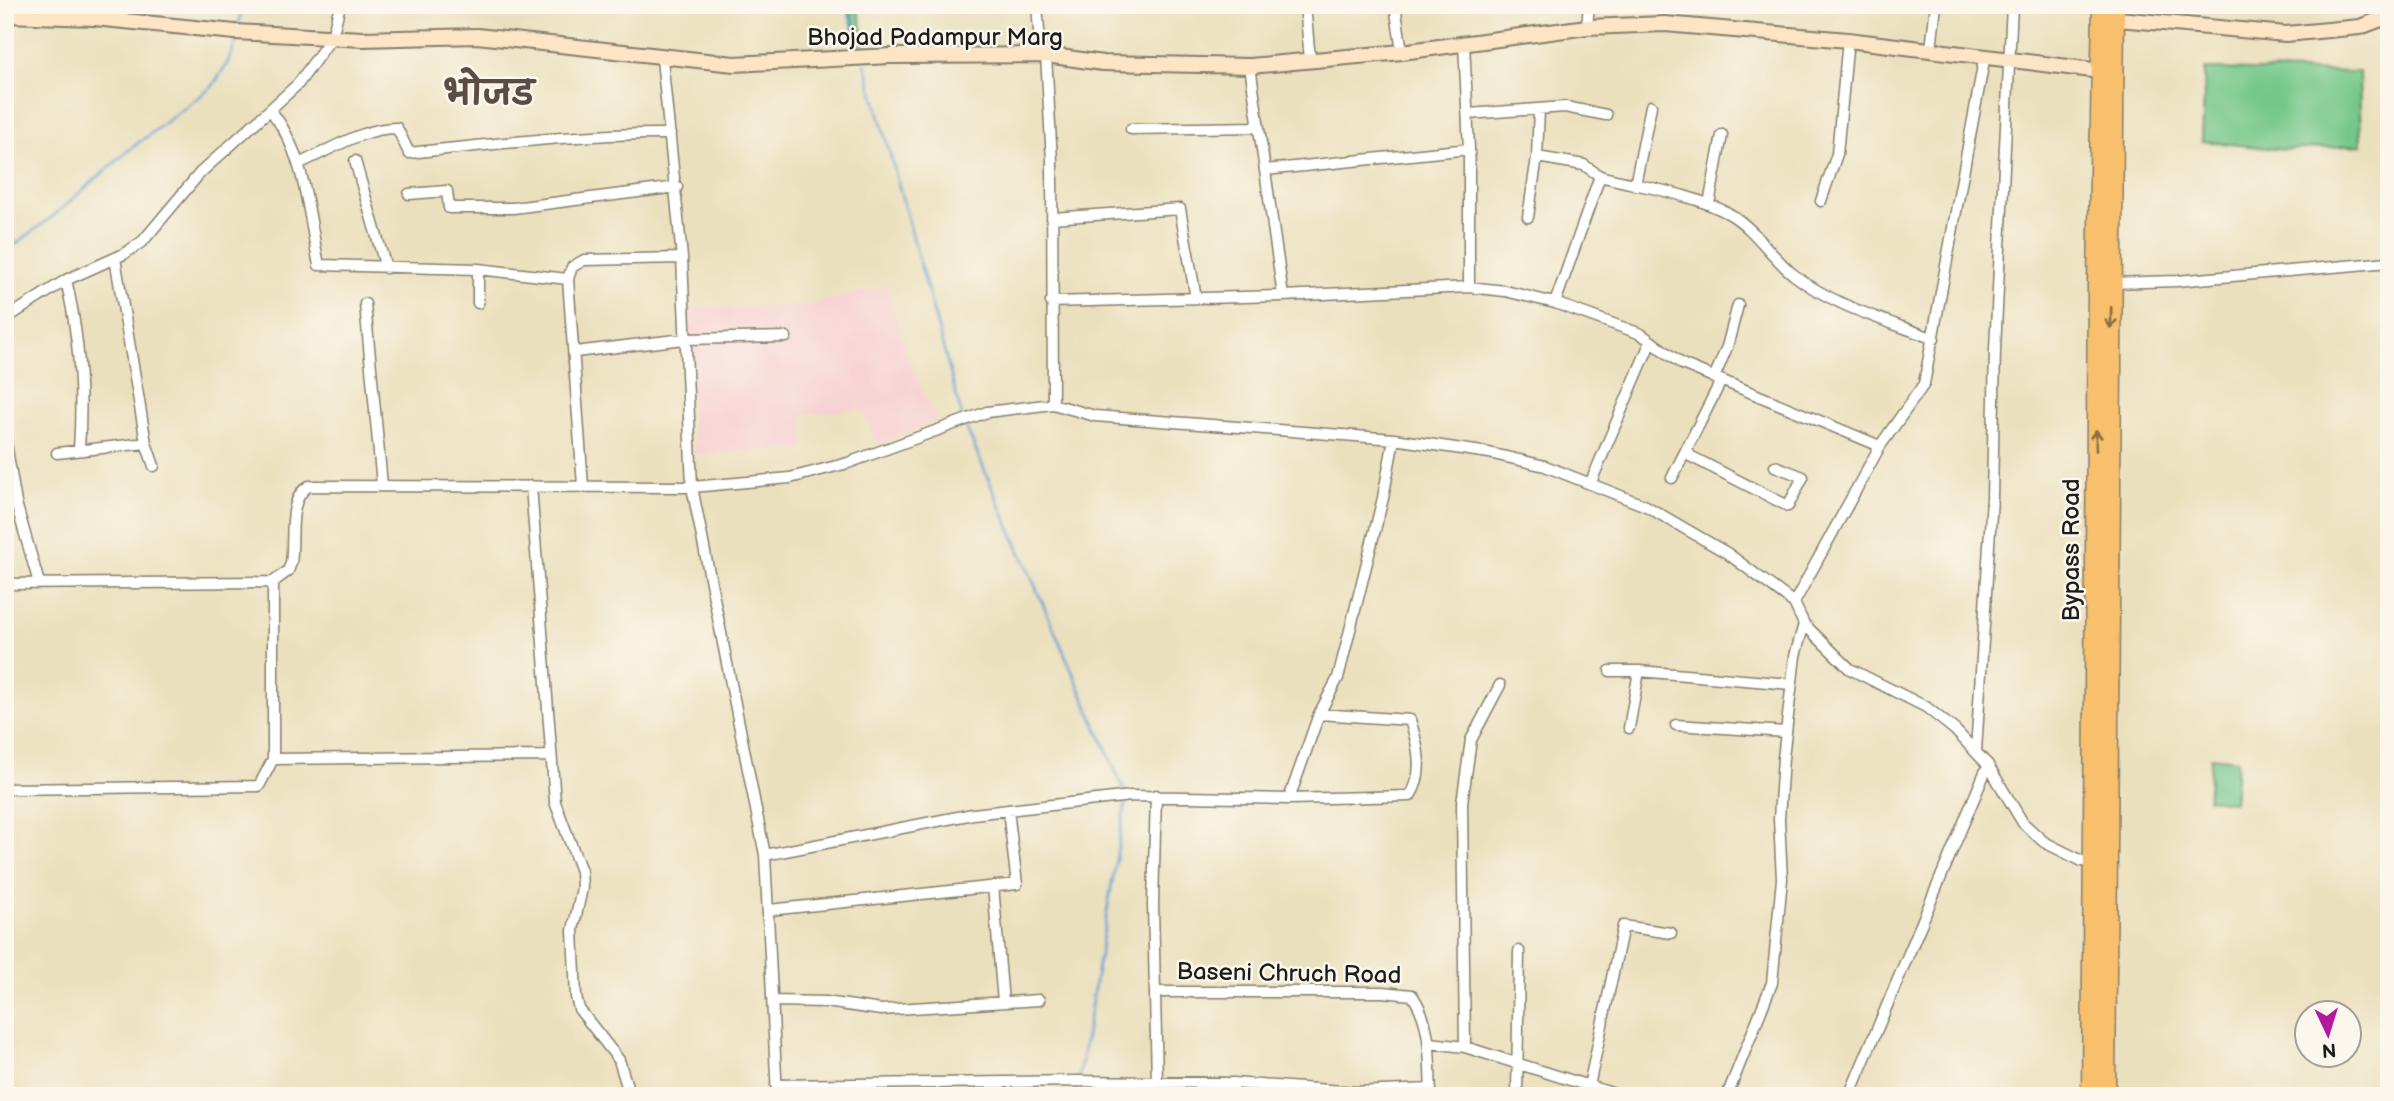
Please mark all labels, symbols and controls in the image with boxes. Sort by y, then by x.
street label: Bhojad Padampur Marg [807,23,1063,52]
district label: भोजड [444,67,537,114]
one-way arrow [2104,307,2118,330]
one-way arrow [2089,428,2103,451]
street label: Bypass Road [2057,478,2086,622]
street label: Baseni Chruch Road [1176,957,1402,990]
north arrow [2292,1000,2362,1070]
text: N [2321,1037,2337,1061]

